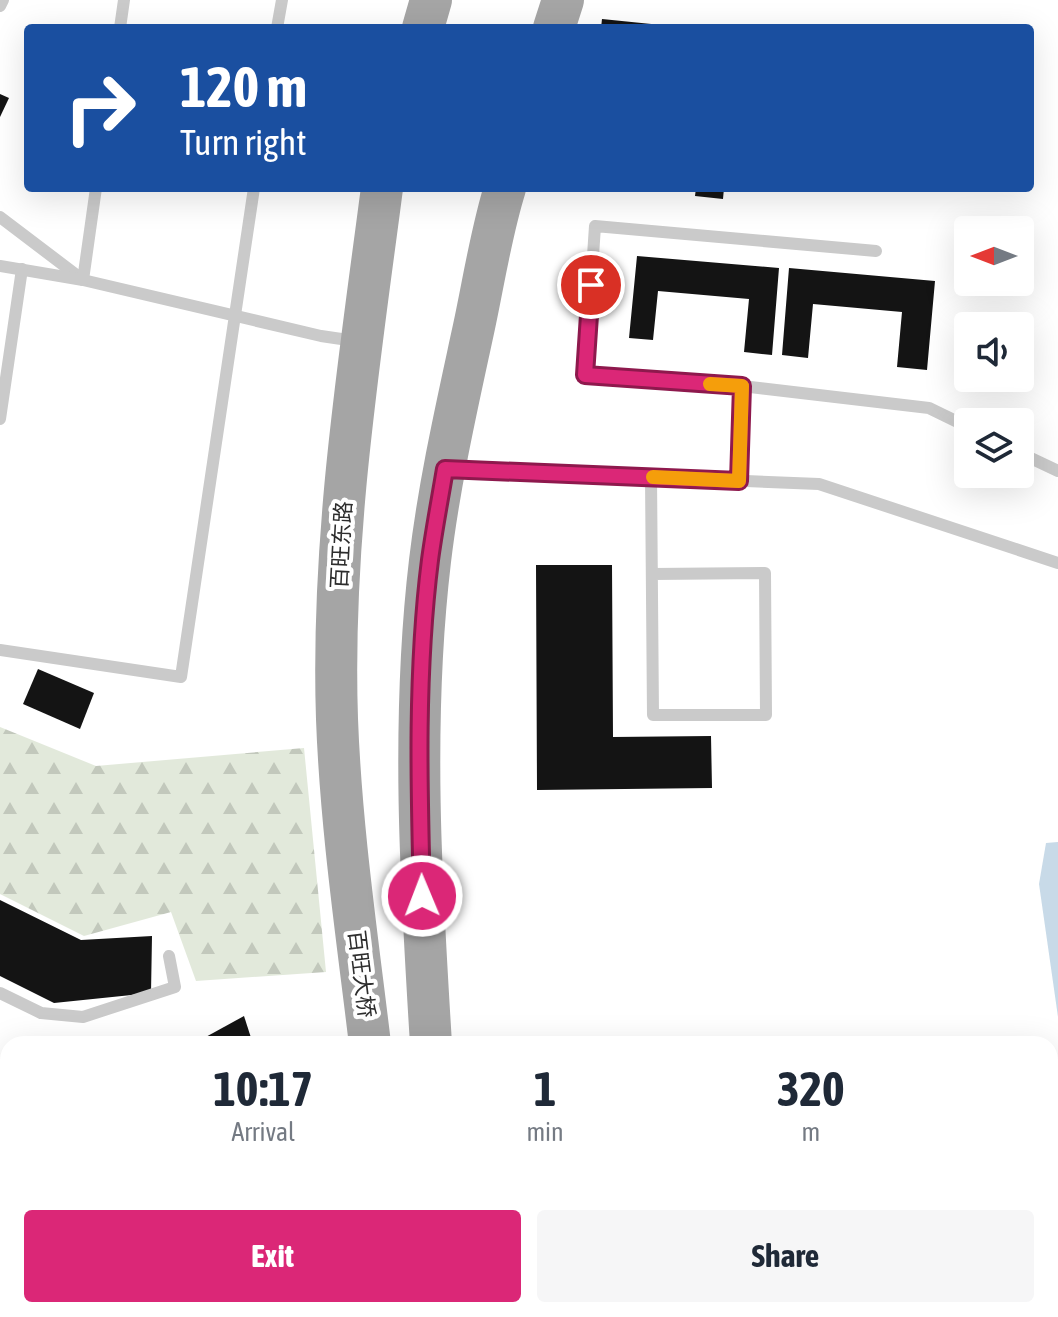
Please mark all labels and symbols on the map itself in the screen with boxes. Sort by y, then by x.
north arrow [954,216,1034,296]
pin [557,251,625,319]
street label: 百旺东路 [326,500,356,590]
position arrow [380,854,464,938]
street label: 百旺大桥 [344,929,380,1019]

